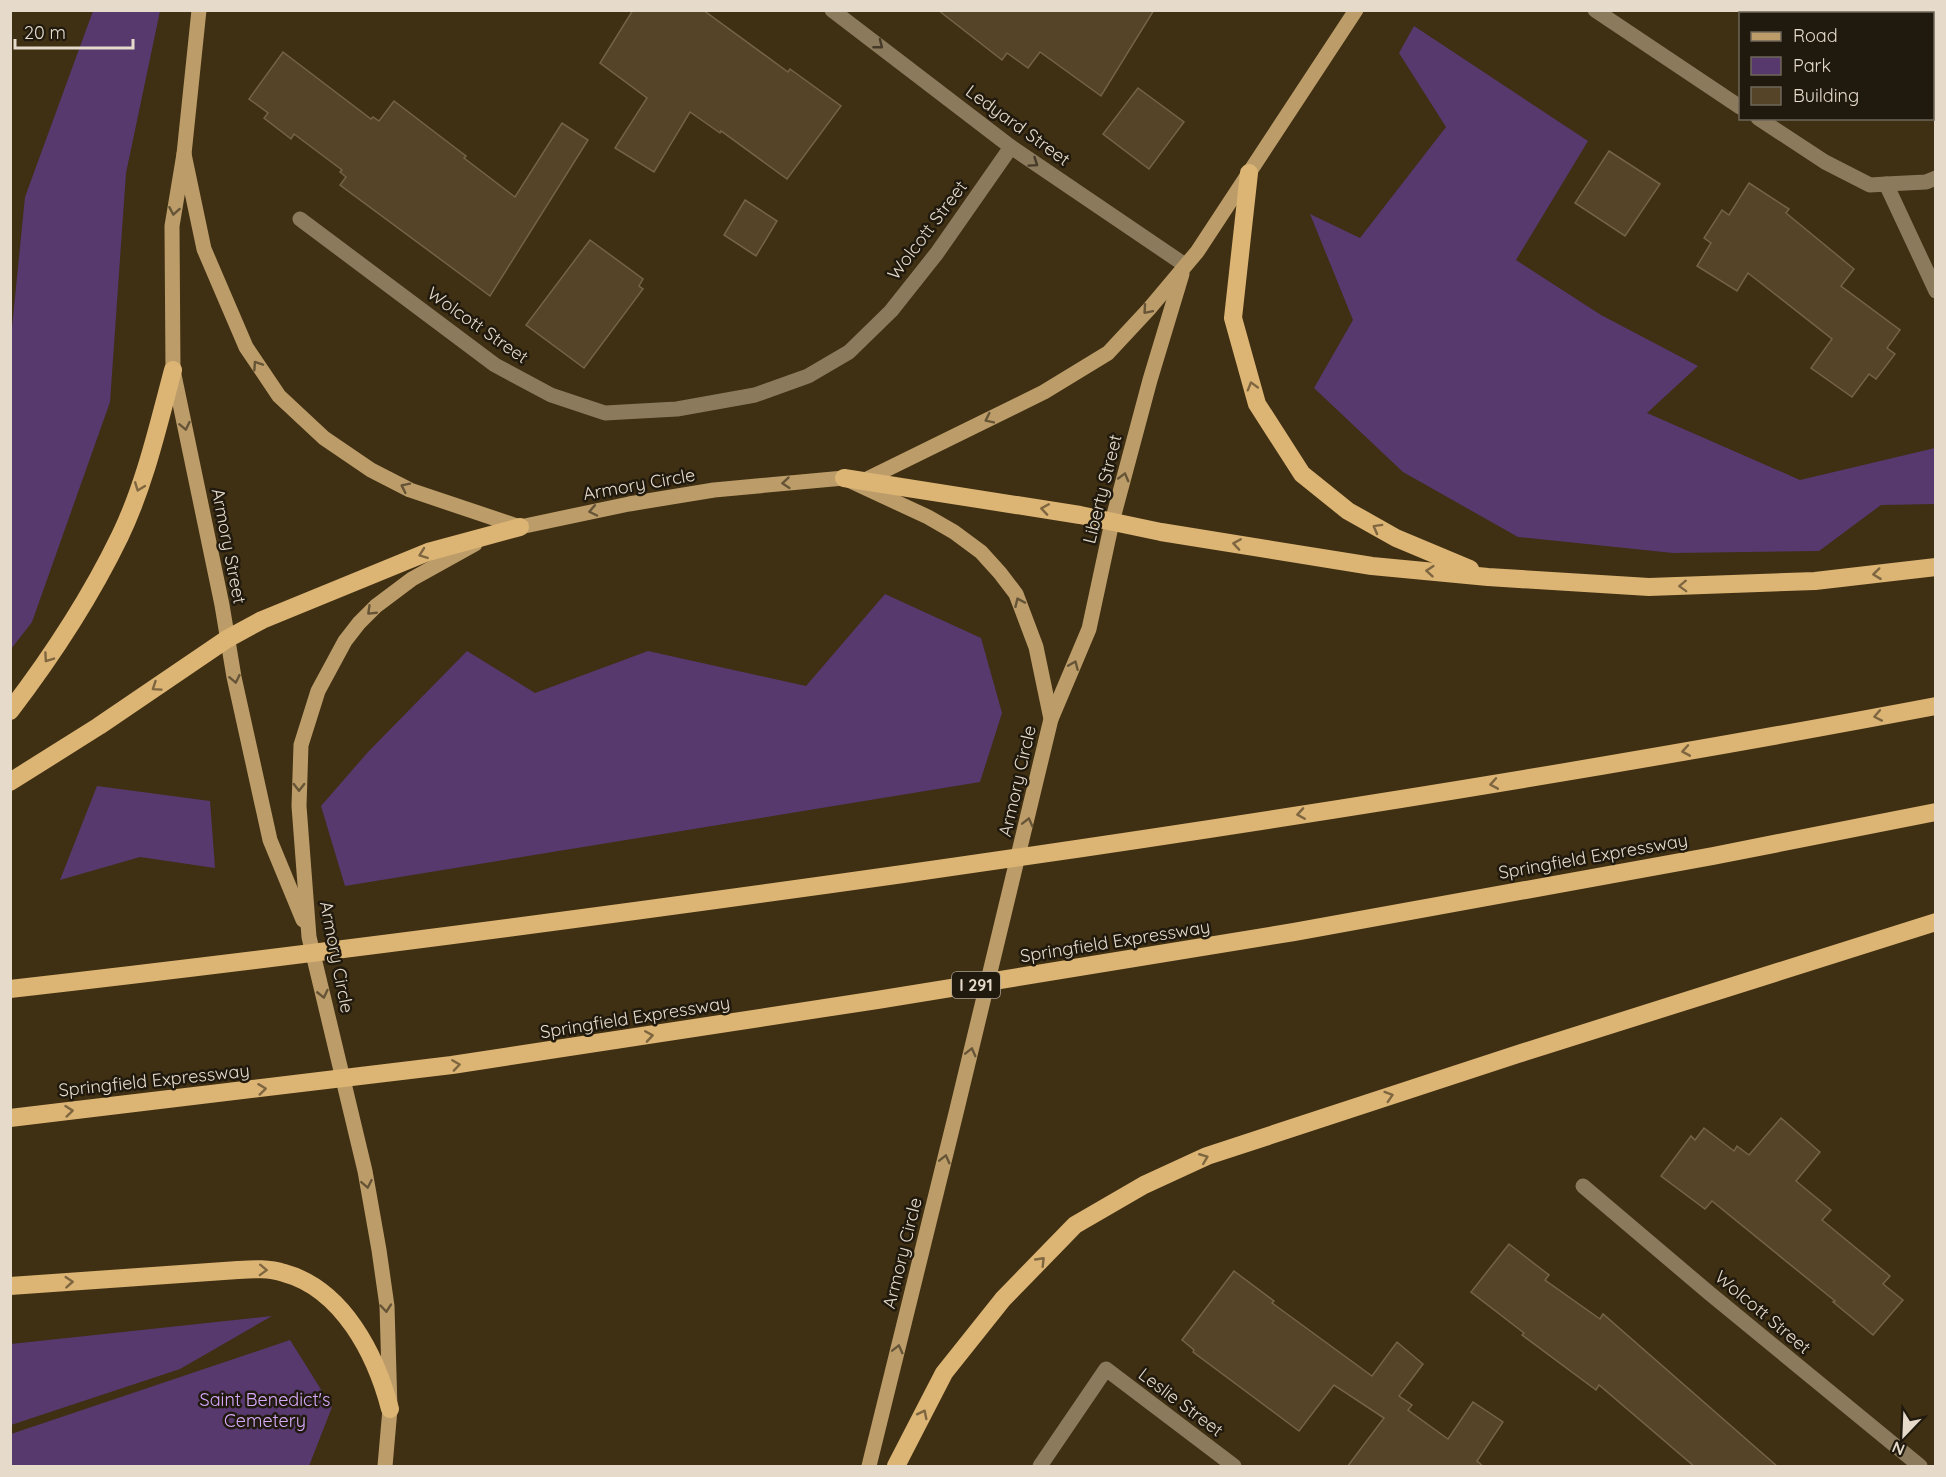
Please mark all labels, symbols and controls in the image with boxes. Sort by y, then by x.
scale bar [15,12,134,50]
legend [1739,12,1934,120]
text: 20 m [24,21,66,44]
text: Road [1793,24,1838,47]
one-way arrow [872,38,883,49]
text: Park [1793,54,1831,77]
street label: Ledyard Street [961,79,1075,171]
text: Building [1793,84,1859,107]
one-way arrow [1027,156,1038,167]
street label: Wolcott Street [882,176,972,284]
one-way arrow [169,207,181,216]
street label: Wolcott Street [423,282,533,368]
one-way arrow [1144,303,1155,314]
one-way arrow [254,360,265,371]
one-way arrow [1247,381,1259,391]
one-way arrow [984,412,995,424]
one-way arrow [178,421,191,431]
street label: Liberty Street [1077,432,1127,546]
street label: Armory Circle [581,463,697,505]
one-way arrow [1117,472,1129,483]
one-way arrow [781,476,790,489]
one-way arrow [134,480,146,491]
one-way arrow [401,483,412,495]
street label: Armory Street [207,486,251,606]
one-way arrow [588,504,598,517]
one-way arrow [1040,504,1050,516]
one-way arrow [1373,524,1383,535]
one-way arrow [1232,539,1241,551]
one-way arrow [418,546,429,559]
one-way arrow [1425,565,1434,578]
one-way arrow [1873,567,1882,580]
one-way arrow [1678,579,1687,592]
one-way arrow [1014,598,1026,609]
one-way arrow [368,604,379,615]
one-way arrow [44,651,55,662]
one-way arrow [1067,661,1079,672]
one-way arrow [228,674,241,684]
one-way arrow [151,680,162,691]
one-way arrow [1873,710,1883,722]
street label: Armory Circle [993,723,1041,839]
one-way arrow [1682,744,1692,757]
one-way arrow [1489,777,1499,789]
one-way arrow [293,783,305,792]
one-way arrow [1297,808,1306,820]
one-way arrow [1020,817,1033,827]
street label: Springfield Expressway [1497,828,1689,884]
street label: Armory Circle [315,899,359,1015]
street label: Springfield Expressway [1018,915,1212,967]
road number: I 291 [952,972,1000,998]
one-way arrow [315,989,328,999]
street label: Springfield Expressway [538,991,732,1043]
one-way arrow [644,1031,653,1043]
one-way arrow [964,1047,977,1057]
street label: Springfield Expressway [57,1059,251,1101]
one-way arrow [451,1059,460,1071]
one-way arrow [258,1083,267,1096]
one-way arrow [1383,1091,1394,1103]
one-way arrow [64,1105,73,1118]
one-way arrow [1198,1153,1209,1165]
one-way arrow [937,1155,950,1165]
one-way arrow [360,1179,373,1189]
street label: Armory Circle [877,1195,927,1311]
one-way arrow [1033,1257,1044,1268]
one-way arrow [259,1263,268,1276]
street label: Wolcott Street [1710,1265,1816,1359]
one-way arrow [64,1276,73,1289]
one-way arrow [380,1303,393,1312]
one-way arrow [890,1344,903,1354]
street label: Leslie Street [1134,1363,1228,1441]
park label: Saint Benedict's Cemetery [200,1388,330,1432]
north arrow [1874,1405,1934,1465]
one-way arrow [916,1410,927,1421]
text: N [1889,1437,1907,1460]

